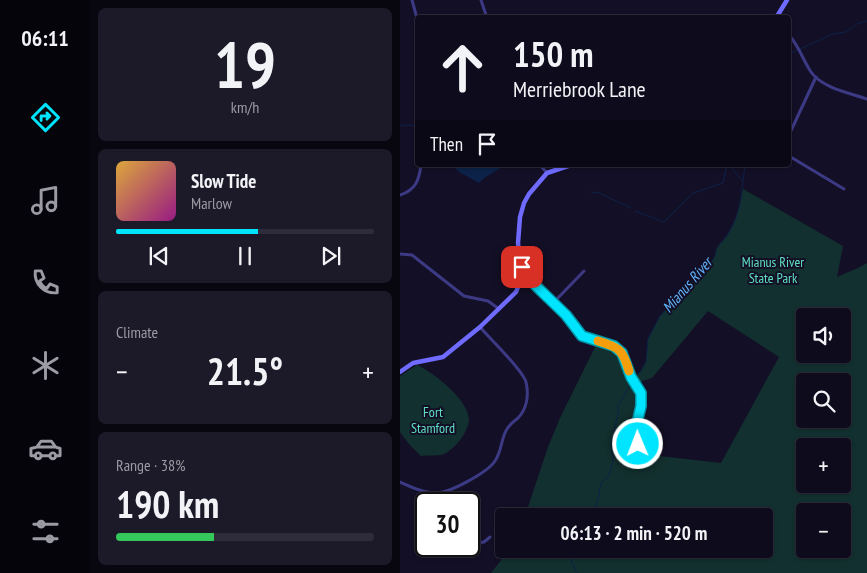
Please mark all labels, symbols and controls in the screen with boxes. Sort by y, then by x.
text: 19 [214,22,276,106]
text: 06:11 [21,24,69,52]
text: 150 m [513,31,594,77]
icon: ahead [430,35,495,100]
text: Merriebrook Lane [513,75,646,103]
text: km/h [231,97,259,117]
icon: directions [28,100,63,135]
icon: arrive [473,130,501,158]
text: Then [430,132,463,156]
text: Slow Tide [191,169,256,193]
icon: music [28,183,63,218]
text: Marlow [191,193,232,213]
icon: previous [145,242,173,270]
icon: pause [231,242,259,270]
icon: next [317,242,345,270]
pin [501,246,543,288]
water label: Mianus River [658,252,717,316]
icon: arrive [508,253,536,281]
park label: Mianus River State Park [742,253,804,287]
icon: phone [28,265,63,300]
map controls [796,308,851,558]
button: sound [796,308,851,363]
text: Climate [116,322,158,342]
text: 21.5° [207,346,283,395]
icon: climate [28,348,63,383]
text: − [116,353,128,390]
text: + [362,353,374,390]
button: search [796,373,851,428]
park label: Fort Stamford [411,403,455,437]
position arrow [611,417,663,469]
icon: car [28,431,63,466]
button: + [796,438,851,493]
text: Range · 38% [116,455,185,475]
text: 190 km [116,479,219,528]
speed limit sign: 30 [415,492,480,557]
button: − [796,503,851,558]
icon: filters [28,514,63,549]
text: 06:13 · 2 min · 520 m [561,521,707,545]

